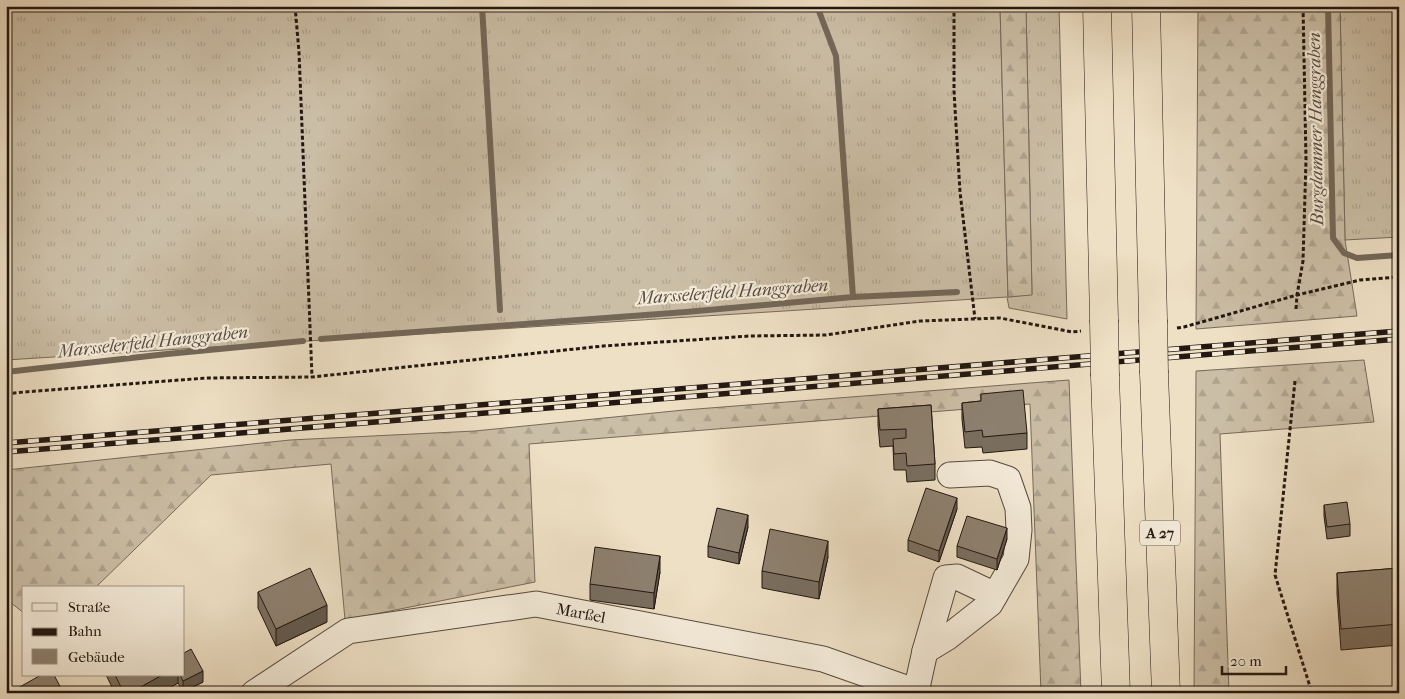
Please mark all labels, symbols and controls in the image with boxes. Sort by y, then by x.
water label: Burgdammer Hanggraben [1304,32,1328,227]
water label: Marsselerfeld Hanggraben [635,275,829,309]
water label: Marsselerfeld Hanggraben [55,322,249,363]
road number: A 27 [1140,520,1180,546]
legend [22,586,185,676]
text: Straße [68,598,111,616]
street label: Marßel [555,599,608,627]
text: Bahn [68,622,102,640]
scale bar [1222,644,1286,676]
text: Gebäude [68,648,125,666]
text: 20 m [1230,652,1262,670]

